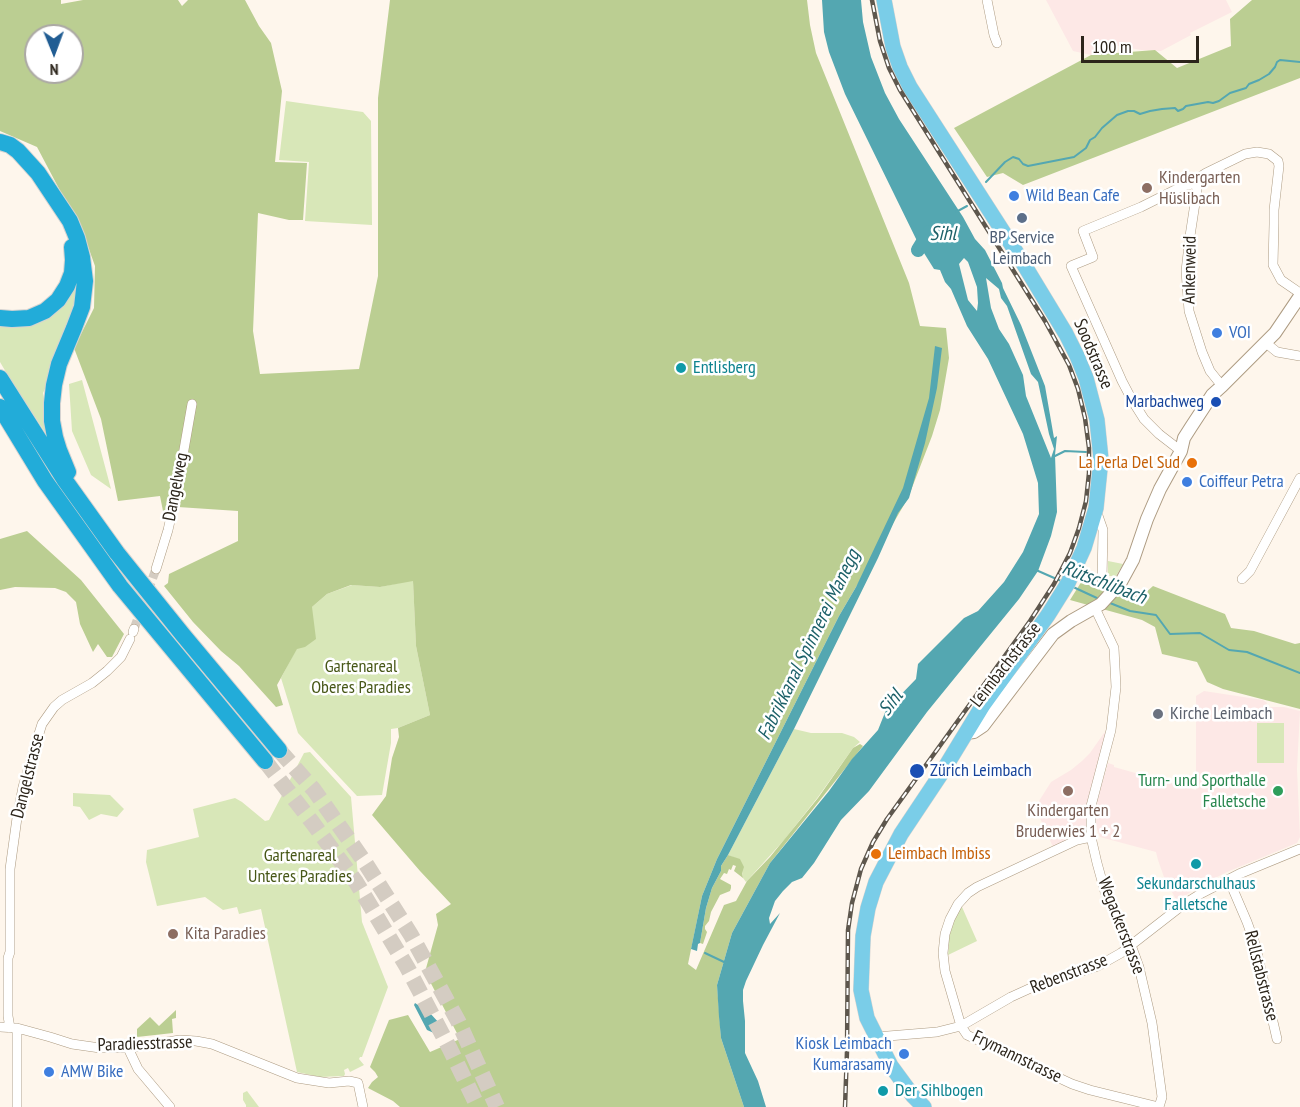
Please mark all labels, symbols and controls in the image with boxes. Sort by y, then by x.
north arrow [24,24,84,84]
scale bar [1084,24,1202,62]
text: 100 m [1092,35,1132,58]
text: N [50,60,59,80]
place label: Kindergarten Hüslibach [1159,167,1240,210]
marker: Kindergarten Hüslibach [1140,181,1154,195]
place label: Wild Bean Cafe [1026,185,1120,207]
marker: Wild Bean Cafe [1007,189,1021,203]
marker: BP Service Leimbach [1015,211,1029,225]
water label: Sihl [930,222,956,246]
place label: BP Service Leimbach [990,227,1054,270]
street label: Ankenweid [1179,236,1201,304]
street label: Soodstrasse [1069,316,1117,392]
place label: VOI [1229,322,1251,344]
marker: VOI [1210,326,1224,340]
place label: Entlisberg [693,357,756,379]
marker: Entlisberg [674,361,688,375]
place label: Marbachweg [1126,391,1204,413]
marker: Marbachweg [1209,395,1223,409]
street label: Dangelweg [159,451,193,523]
place label: La Perla Del Sud [1078,452,1180,474]
marker: La Perla Del Sud [1185,456,1199,470]
place label: Coiffeur Petra [1199,471,1284,493]
marker: Coiffeur Petra [1180,475,1194,489]
water label: Fabrikkanal Spinnerei Manegg [752,546,866,744]
water label: Rütschlibach [1059,556,1149,610]
street label: Leimbachstrasse [966,618,1046,712]
park label: Gartenareal Oberes Paradies [311,656,411,698]
water label: Sihl [873,685,909,721]
place label: Kirche Leimbach [1170,703,1272,725]
marker: Kirche Leimbach [1151,707,1165,721]
street label: Dangelstrasse [7,731,49,821]
place label: Zürich Leimbach [930,760,1032,782]
marker: Zürich Leimbach [908,762,926,780]
place label: Turn- und Sporthalle Falletsche [1138,770,1266,812]
marker: Kindergarten Bruderwies 1 + 2 [1061,784,1075,798]
marker: Turn- und Sporthalle Falletsche [1271,784,1285,798]
place label: Kindergarten Bruderwies 1 + 2 [1016,800,1120,842]
place label: Leimbach Imbiss [888,843,991,865]
park label: Gartenareal Unteres Paradies [248,845,352,888]
marker: Leimbach Imbiss [869,847,883,861]
marker: Sekundarschulhaus Falletsche [1189,857,1203,871]
place label: Sekundarschulhaus Falletsche [1136,873,1256,916]
street label: Wegackerstrasse [1093,874,1149,978]
place label: Kita Paradies [185,923,266,945]
marker: Kita Paradies [166,927,180,941]
street label: Rellstabstrasse [1239,928,1283,1024]
street label: Rebenstrasse [1027,949,1111,999]
street label: Frymannstrasse [969,1026,1065,1088]
street label: Paradiesstrasse [97,1032,193,1056]
place label: Kiosk Leimbach Kumarasamy [795,1033,892,1076]
marker: Kiosk Leimbach Kumarasamy [897,1047,911,1061]
place label: AMW Bike [61,1061,124,1083]
marker: AMW Bike [42,1065,56,1079]
place label: Der Sihlbogen [895,1080,983,1102]
marker: Der Sihlbogen [876,1084,890,1098]

